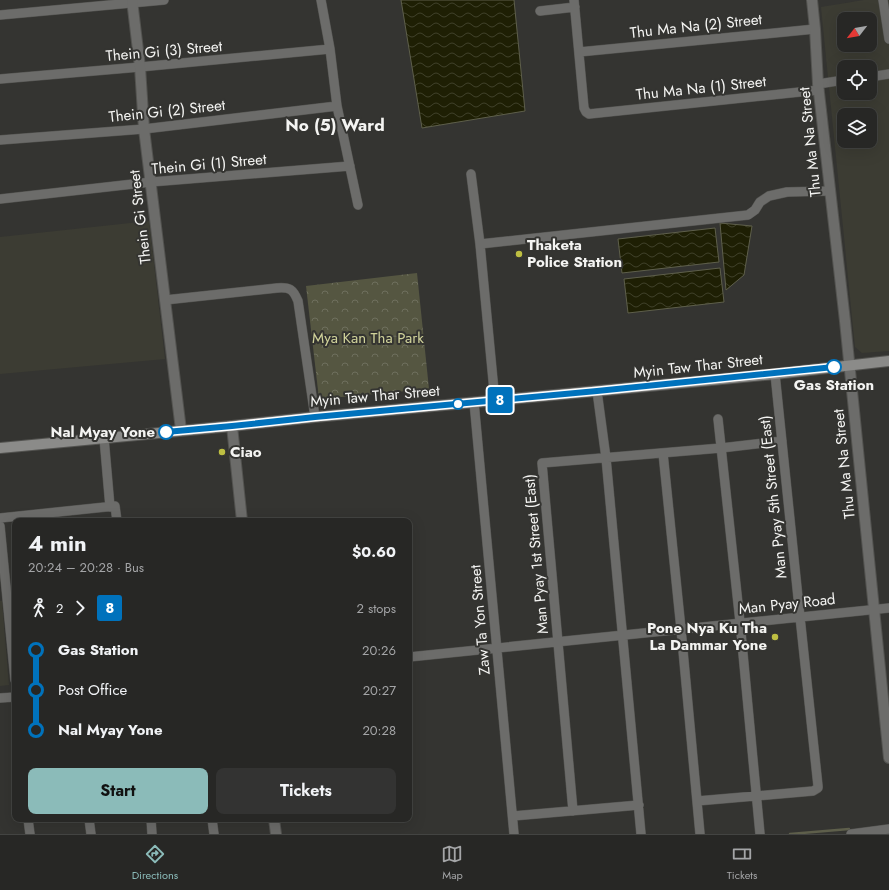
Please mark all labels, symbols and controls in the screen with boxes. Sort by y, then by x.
street label: Thu Ma Na (2) Street [629,8,763,44]
north arrow [837,12,877,52]
map controls [837,12,877,148]
street label: Thein Gi (3) Street [105,35,223,67]
button: locate [837,60,877,100]
street label: Thu Ma Na (1) Street [635,70,768,106]
street label: Thu Ma Na Street [793,86,827,198]
street label: Thein Gi (2) Street [108,94,227,128]
button: layers [837,108,877,148]
district label: No (5) Ward [285,113,385,137]
street label: Thein Gi (1) Street [151,148,268,180]
street label: Thein Gi Street [123,168,157,265]
place label: Thaketa Police Station [527,234,622,273]
marker: Thaketa Police Station [514,249,524,259]
park label: Mya Kan Tha Park [312,327,424,349]
street label: Myin Taw Thar Street [632,348,764,384]
marker: Gas Station [826,359,842,375]
place label: Gas Station [794,374,874,396]
street label: Myin Taw Thar Street [309,379,441,413]
line badge: 8 [487,387,513,413]
text: 8 [496,390,504,410]
unlabelled marker [452,398,464,410]
street label: Thu Ma Na Street [827,408,861,520]
street label: Man Pyay 5th Street (East) [753,414,793,580]
place label: Nal Myay Yone [50,421,155,443]
marker: Nal Myay Yone [158,424,174,440]
place label: Ciao [230,441,262,463]
marker: Ciao [217,447,227,457]
street label: Man Pyay 1st Street (East) [518,473,554,635]
text: 4 min [28,527,87,559]
text: $0.60 [352,541,396,563]
text: 20:24 – 20:28 · Bus [28,558,144,577]
street label: Zaw Ta Yon Street [464,564,496,676]
street label: Man Pyay Road [738,588,836,620]
icon: walk [28,597,50,619]
icon: forward [69,597,91,619]
text: 8 [105,598,114,618]
text: 2 [56,599,63,618]
text: 2 stops [357,599,396,618]
place label: Pone Nya Ku Tha La Dammar Yone [647,617,767,656]
marker: Pone Nya Ku Tha La Dammar Yone [770,632,780,642]
text: Gas Station [58,639,138,661]
text: 20:26 [362,641,396,660]
text: Post Office [58,679,127,701]
text: 20:27 [363,681,396,700]
text: Nal Myay Yone [58,719,163,741]
text: 20:28 [362,721,396,740]
button: Start [28,768,208,814]
button: Tickets [216,768,396,814]
tab: Directions [132,843,178,883]
tab: Map [441,843,463,883]
tab: Tickets [727,843,757,883]

